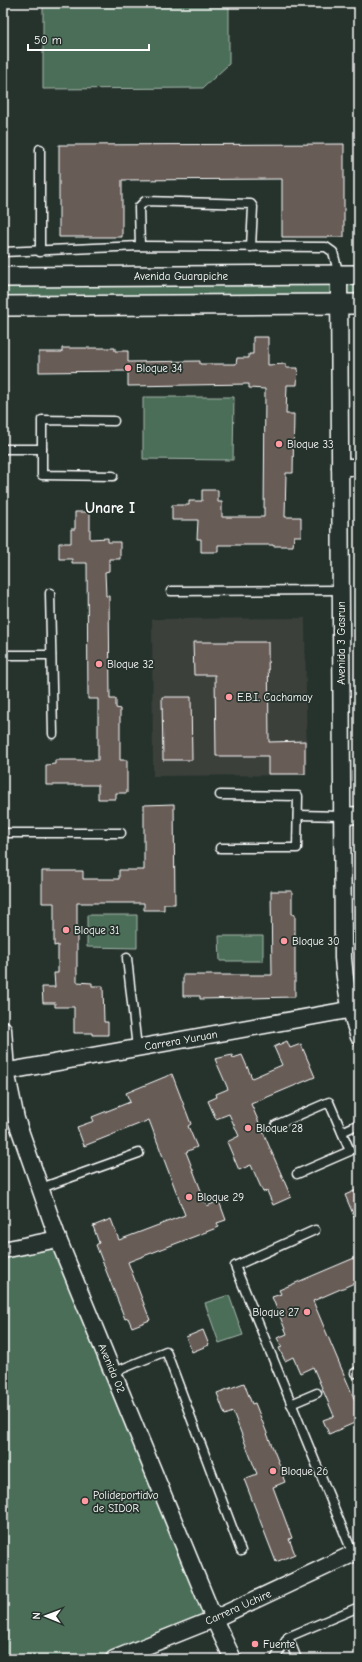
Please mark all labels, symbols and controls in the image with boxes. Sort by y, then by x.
scale bar [28,26,149,52]
text: 50 m [34,33,62,47]
street label: Avenida Guarapiche [134,270,229,283]
place label: Bloque 34 [136,362,182,375]
marker: Bloque 34 [123,363,133,373]
place label: Bloque 33 [287,438,334,451]
marker: Bloque 33 [274,439,284,449]
district label: Unare I [85,499,135,517]
street label: Avenida 3 Gasrun [335,601,348,685]
place label: Bloque 32 [107,658,154,671]
marker: Bloque 32 [94,659,104,669]
place label: E.B.I. Cachamay [237,691,313,704]
marker: E.B.I. Cachamay [224,692,234,702]
place label: Bloque 31 [74,924,119,937]
marker: Bloque 31 [61,925,71,935]
place label: Bloque 30 [292,935,340,948]
marker: Bloque 30 [279,936,289,946]
street label: Carrera Yuruan [144,1028,219,1053]
place label: Bloque 28 [256,1122,303,1135]
marker: Bloque 28 [243,1123,253,1133]
place label: Bloque 29 [197,1191,244,1204]
marker: Bloque 29 [184,1192,194,1202]
place label: Bloque 27 [253,1306,299,1319]
marker: Bloque 27 [302,1307,312,1317]
street label: Avenida 02 [95,1341,128,1395]
place label: Bloque 26 [281,1465,328,1478]
marker: Bloque 26 [268,1466,278,1476]
place label: Polideportidvo de SIDOR [93,1489,159,1515]
marker: Polideportidvo de SIDOR [80,1496,90,1506]
street label: Carrera Uchire [203,1587,274,1628]
north arrow [26,1596,66,1636]
text: N [30,1612,43,1620]
place label: Fuente [263,1638,295,1651]
marker: Fuente [250,1639,260,1649]

